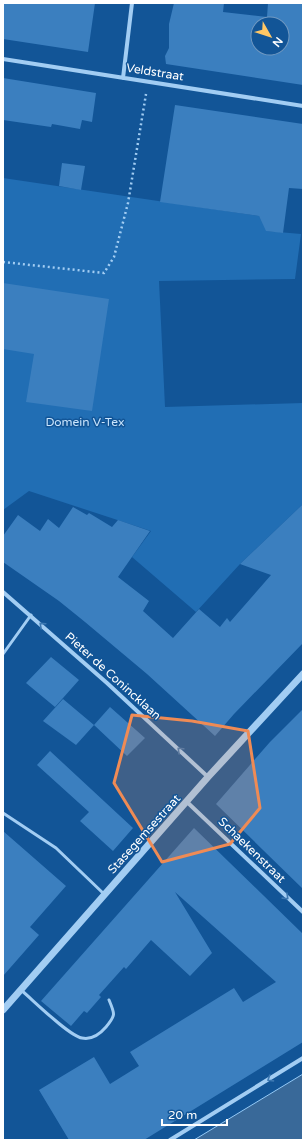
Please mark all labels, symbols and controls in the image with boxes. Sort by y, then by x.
north arrow [250,16,290,56]
text: N [270,34,285,50]
street label: Veldstraat [125,61,185,84]
park label: Domein V-Tex [45,415,125,429]
one-way arrow [39,622,47,630]
street label: Pieter de Conincklaan [62,629,164,723]
one-way arrow [177,748,184,755]
street label: Stasegemsestraat [105,791,184,876]
street label: Schaekenstraat [215,814,289,886]
one-way arrow [281,892,289,899]
one-way arrow [267,1074,274,1081]
scale bar [162,1101,227,1127]
text: 20 m [168,1108,197,1122]

